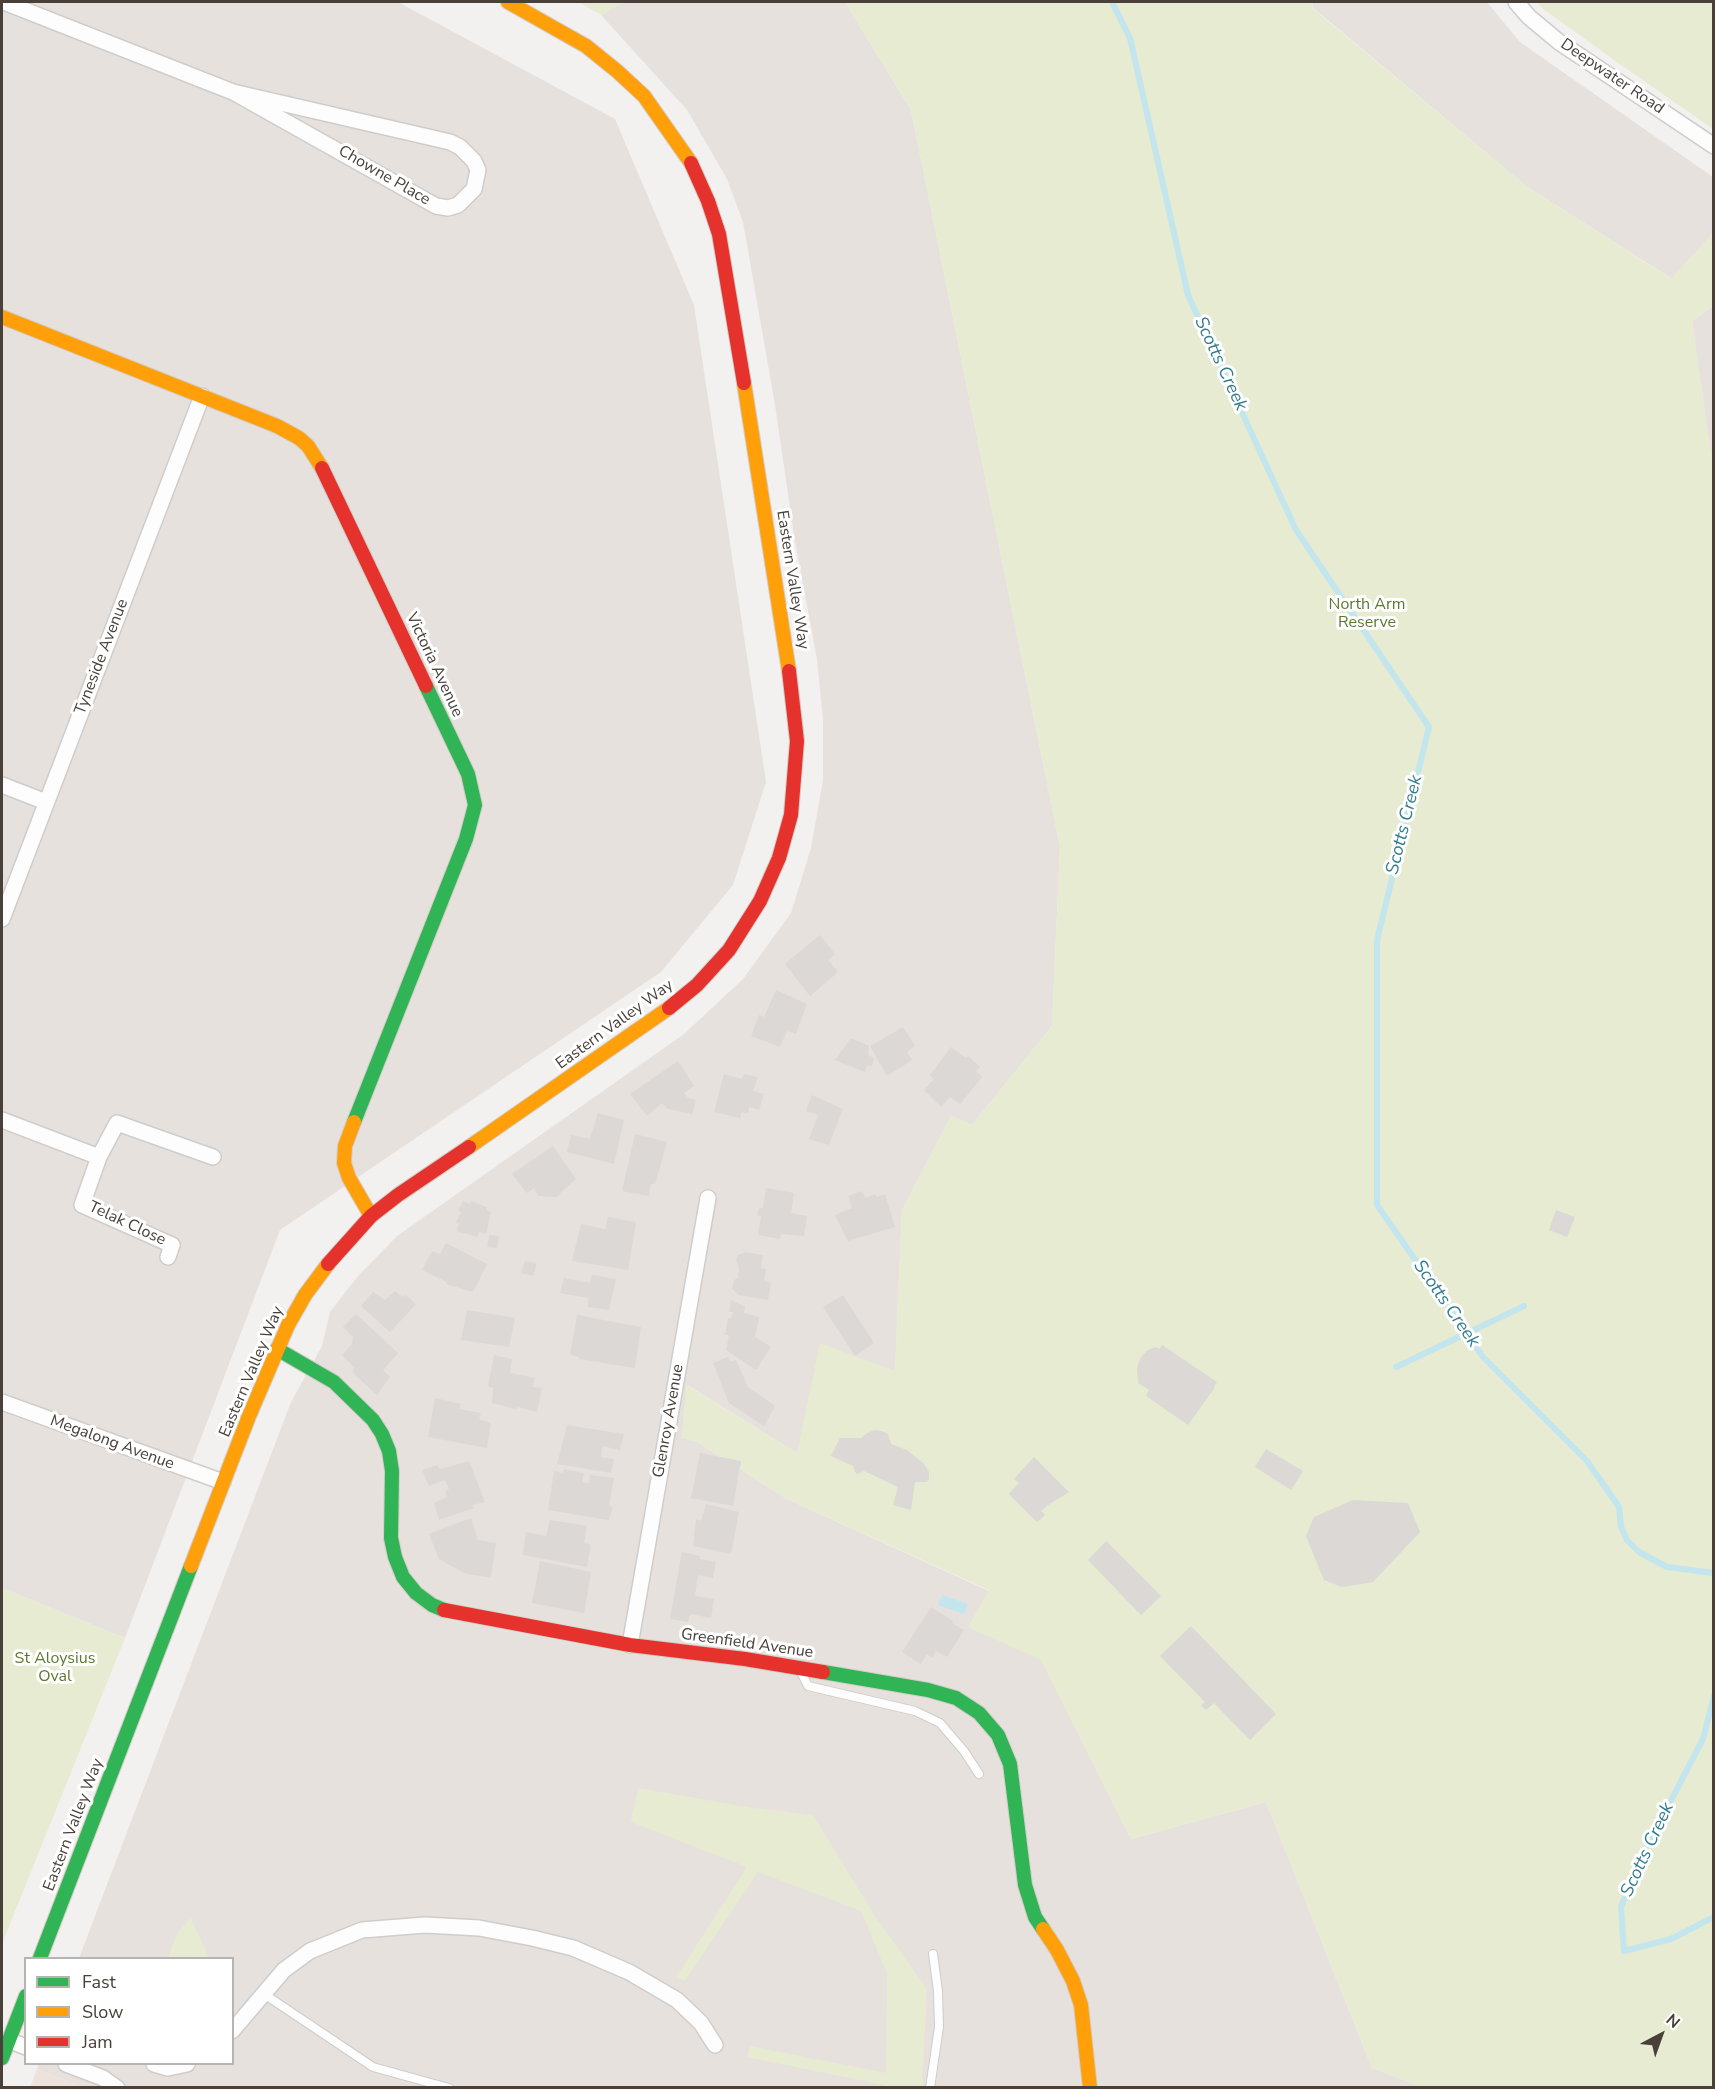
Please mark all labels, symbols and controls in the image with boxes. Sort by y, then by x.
street label: Deepwater Road [1556,35,1668,119]
street label: Chowne Place [335,142,433,210]
water label: Scotts Creek [1189,313,1251,415]
street label: Eastern Valley Way [772,509,812,651]
park label: North Arm Reserve [1329,595,1405,633]
street label: Tyneside Avenue [71,597,133,717]
street label: Victoria Avenue [401,610,467,720]
water label: Scotts Creek [1382,773,1428,877]
street label: Eastern Valley Way [553,976,677,1074]
street label: Telak Close [85,1198,169,1250]
water label: Scotts Creek [1408,1256,1484,1352]
street label: Eastern Valley Way [216,1304,288,1440]
street label: Glenroy Avenue [650,1363,688,1479]
street label: Megalong Avenue [47,1412,177,1474]
street label: Greenfield Avenue [680,1625,814,1663]
park label: St Aloysius Oval [15,1649,95,1687]
street label: Eastern Valley Way [40,1756,108,1894]
water label: Scotts Creek [1617,1799,1679,1901]
legend [24,1957,234,2065]
text: Fast [82,1970,116,1994]
text: Slow [82,2000,123,2024]
north arrow [1631,2005,1691,2065]
text: N [1661,2009,1685,2034]
text: Jam [82,2030,113,2054]

